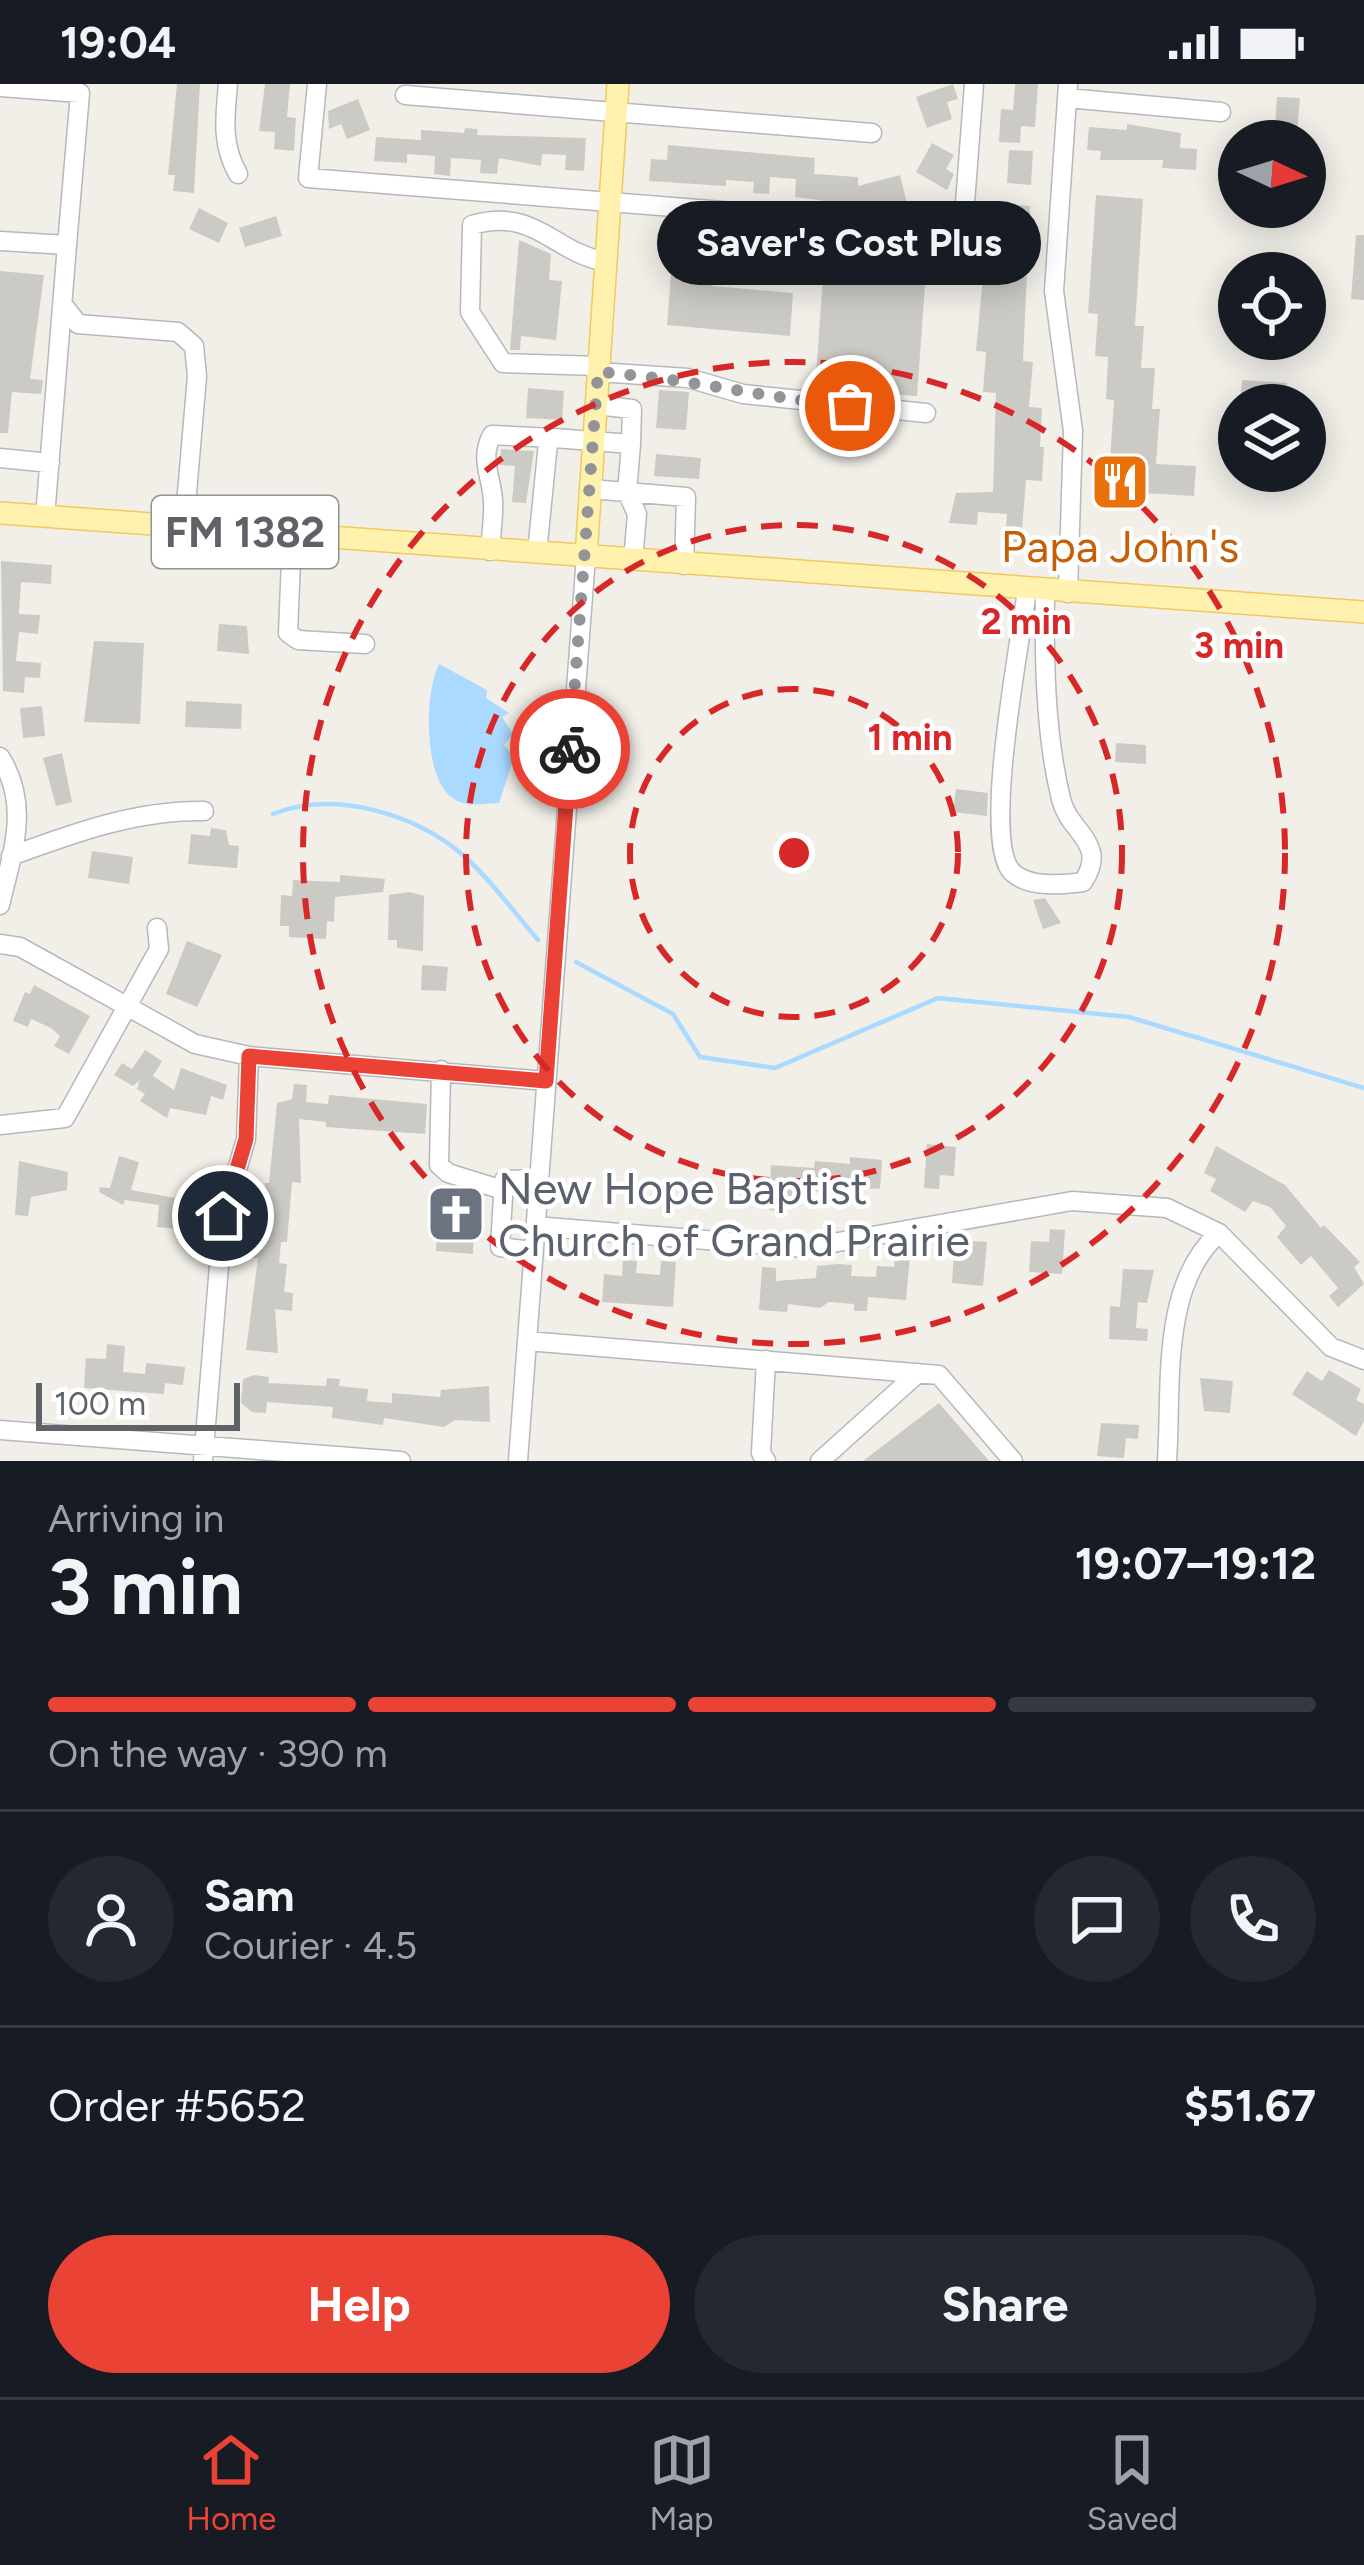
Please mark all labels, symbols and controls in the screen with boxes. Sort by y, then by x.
text: 19:04 [60,15,176,69]
north arrow [1218,120,1326,228]
map controls [1218,120,1326,492]
callout: Saver's Cost Plus [658,202,1042,286]
text: Saver's Cost Plus [696,219,1002,266]
button: locate [1218,252,1326,360]
pin [799,355,901,457]
icon: bag [817,373,883,439]
button: layers [1218,384,1326,492]
restaurant icon: Papa John's [1089,451,1151,513]
road number: FM 1382 [152,496,338,568]
place label: Papa John's [1001,519,1239,573]
text: 2 min [981,600,1071,643]
text: 3 min [1194,624,1284,667]
courier [510,689,630,809]
icon: bike [537,716,603,782]
text: 1 min [867,716,953,759]
centre of rings [773,832,815,874]
place label: New Hope Baptist Church of Grand Prairie [498,1161,970,1267]
pin [172,1165,274,1267]
icon: home [190,1183,256,1249]
church icon: New Hope Baptist Church of Grand Prairie [425,1183,487,1245]
scale bar [36,1377,240,1430]
text: 100 m [54,1384,146,1423]
text: Arriving in [48,1495,224,1542]
text: 19:07–19:12 [1075,1536,1316,1590]
text: 3 min [48,1540,243,1634]
text: On the way · 390 m [48,1730,388,1777]
button: person [48,1856,174,1982]
button: chat [1034,1856,1160,1982]
button: phone [1190,1856,1316,1982]
text: Sam [204,1868,295,1922]
text: Courier · 4.5 [204,1922,417,1969]
text: Order #5652 [48,2078,306,2132]
text: $51.67 [1184,2078,1316,2132]
button: Help [48,2235,670,2373]
button: Share [694,2235,1316,2373]
tab: Home [186,2427,276,2538]
tab: Map [649,2427,715,2538]
tab: Saved [1087,2427,1178,2538]

